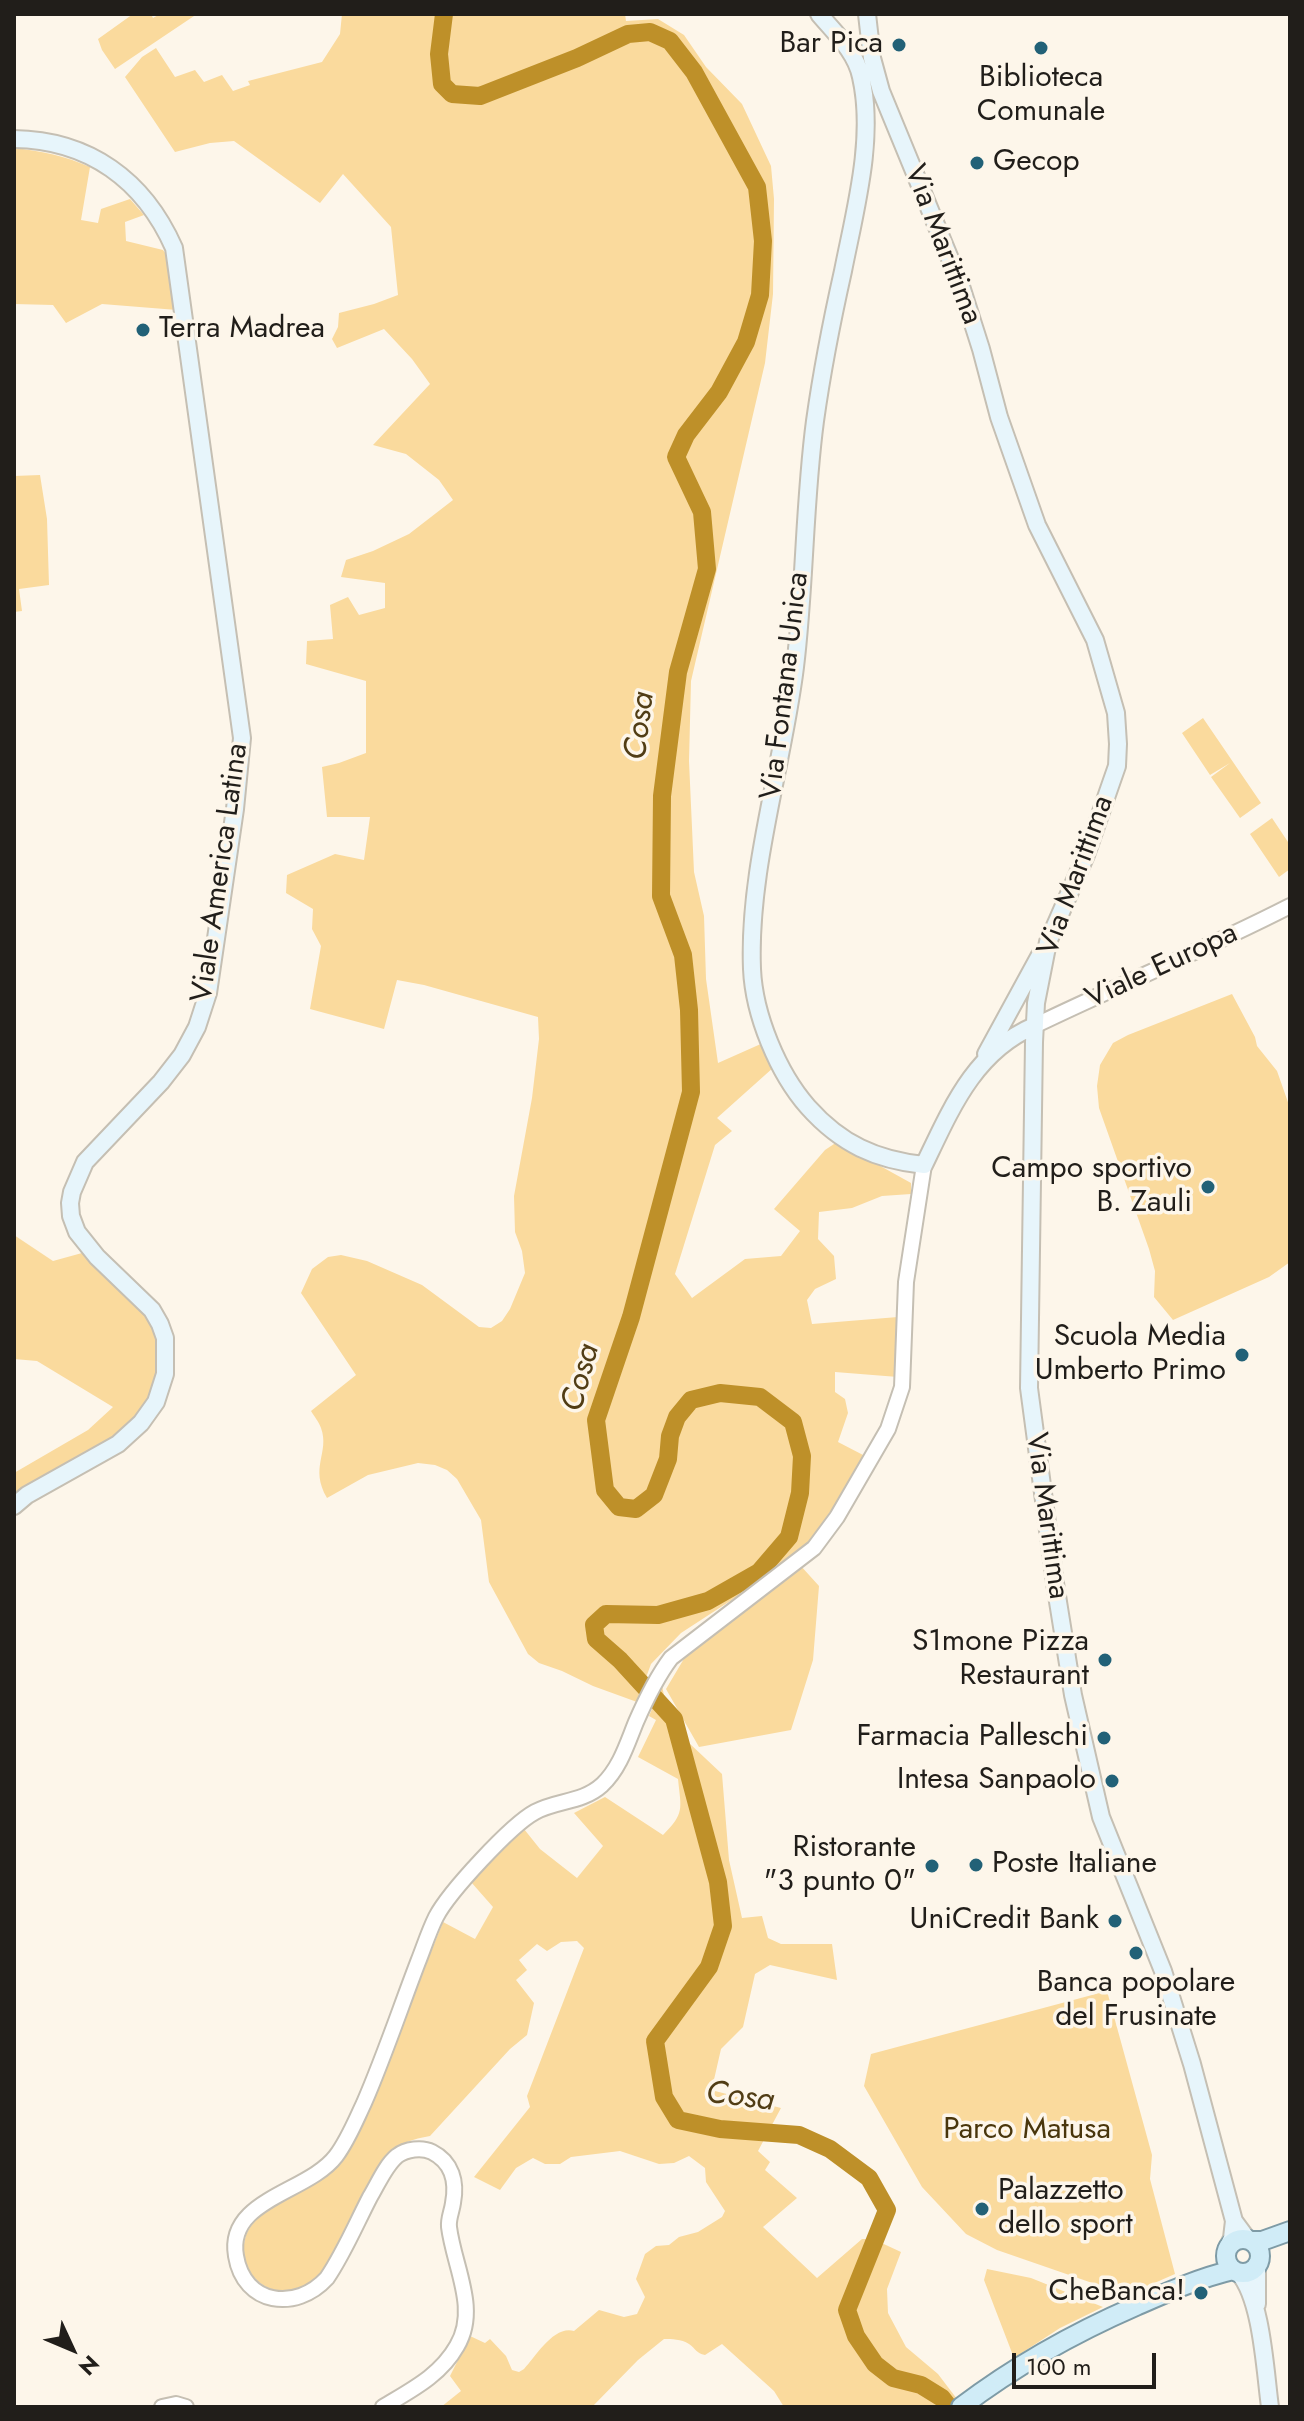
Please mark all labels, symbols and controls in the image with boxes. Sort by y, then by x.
place label: Bar Pica [780,27,883,63]
marker: Bar Pica [890,36,908,54]
marker: Biblioteca Comunale [1032,39,1050,57]
place label: Biblioteca Comunale [977,61,1105,132]
place label: Gecop [993,145,1080,181]
marker: Gecop [968,154,986,172]
street label: Via Marittima [895,160,989,330]
place label: Terra Madrea [159,312,325,348]
marker: Terra Madrea [134,321,152,339]
street label: Via Fontana Unica [754,570,818,802]
water label: Cosa [618,690,664,762]
street label: Viale America Latina [185,741,257,1005]
street label: Via Marittima [1031,791,1123,961]
street label: Viale Europa [1080,916,1244,1018]
place label: Campo sportivo B. Zauli [991,1152,1192,1222]
marker: Campo sportivo B. Zauli [1199,1178,1217,1196]
place label: Scuola Media Umberto Primo [1035,1320,1226,1390]
water label: Cosa [555,1340,609,1416]
marker: Scuola Media Umberto Primo [1233,1346,1251,1364]
street label: Via Marittima [1016,1430,1076,1602]
place label: S1mone Pizza Restaurant [912,1625,1089,1696]
marker: S1mone Pizza Restaurant [1096,1651,1114,1669]
place label: Farmacia Palleschi [857,1720,1088,1756]
marker: Farmacia Palleschi [1095,1729,1113,1747]
place label: Intesa Sanpaolo [897,1763,1096,1799]
marker: Intesa Sanpaolo [1103,1772,1121,1790]
place label: Ristorante "3 punto 0" [764,1831,916,1902]
place label: Poste Italiane [992,1847,1157,1883]
marker: Poste Italiane [967,1856,985,1874]
marker: Ristorante "3 punto 0" [923,1857,941,1875]
place label: UniCredit Bank [910,1903,1099,1939]
marker: UniCredit Bank [1106,1912,1124,1930]
marker: Banca popolare del Frusinate [1127,1944,1145,1962]
place label: Banca popolare del Frusinate [1037,1966,1235,2036]
water label: Cosa [704,2075,776,2121]
park label: Parco Matusa [943,2113,1111,2149]
place label: Palazzetto dello sport [998,2174,1133,2244]
marker: Palazzetto dello sport [973,2200,991,2218]
place label: CheBanca! [1049,2275,1185,2311]
marker: CheBanca! [1192,2284,1210,2302]
north arrow [32,2309,112,2389]
scale bar [1016,2337,1160,2387]
text: N [72,2348,107,2383]
text: 100 m [1026,2349,1092,2384]

